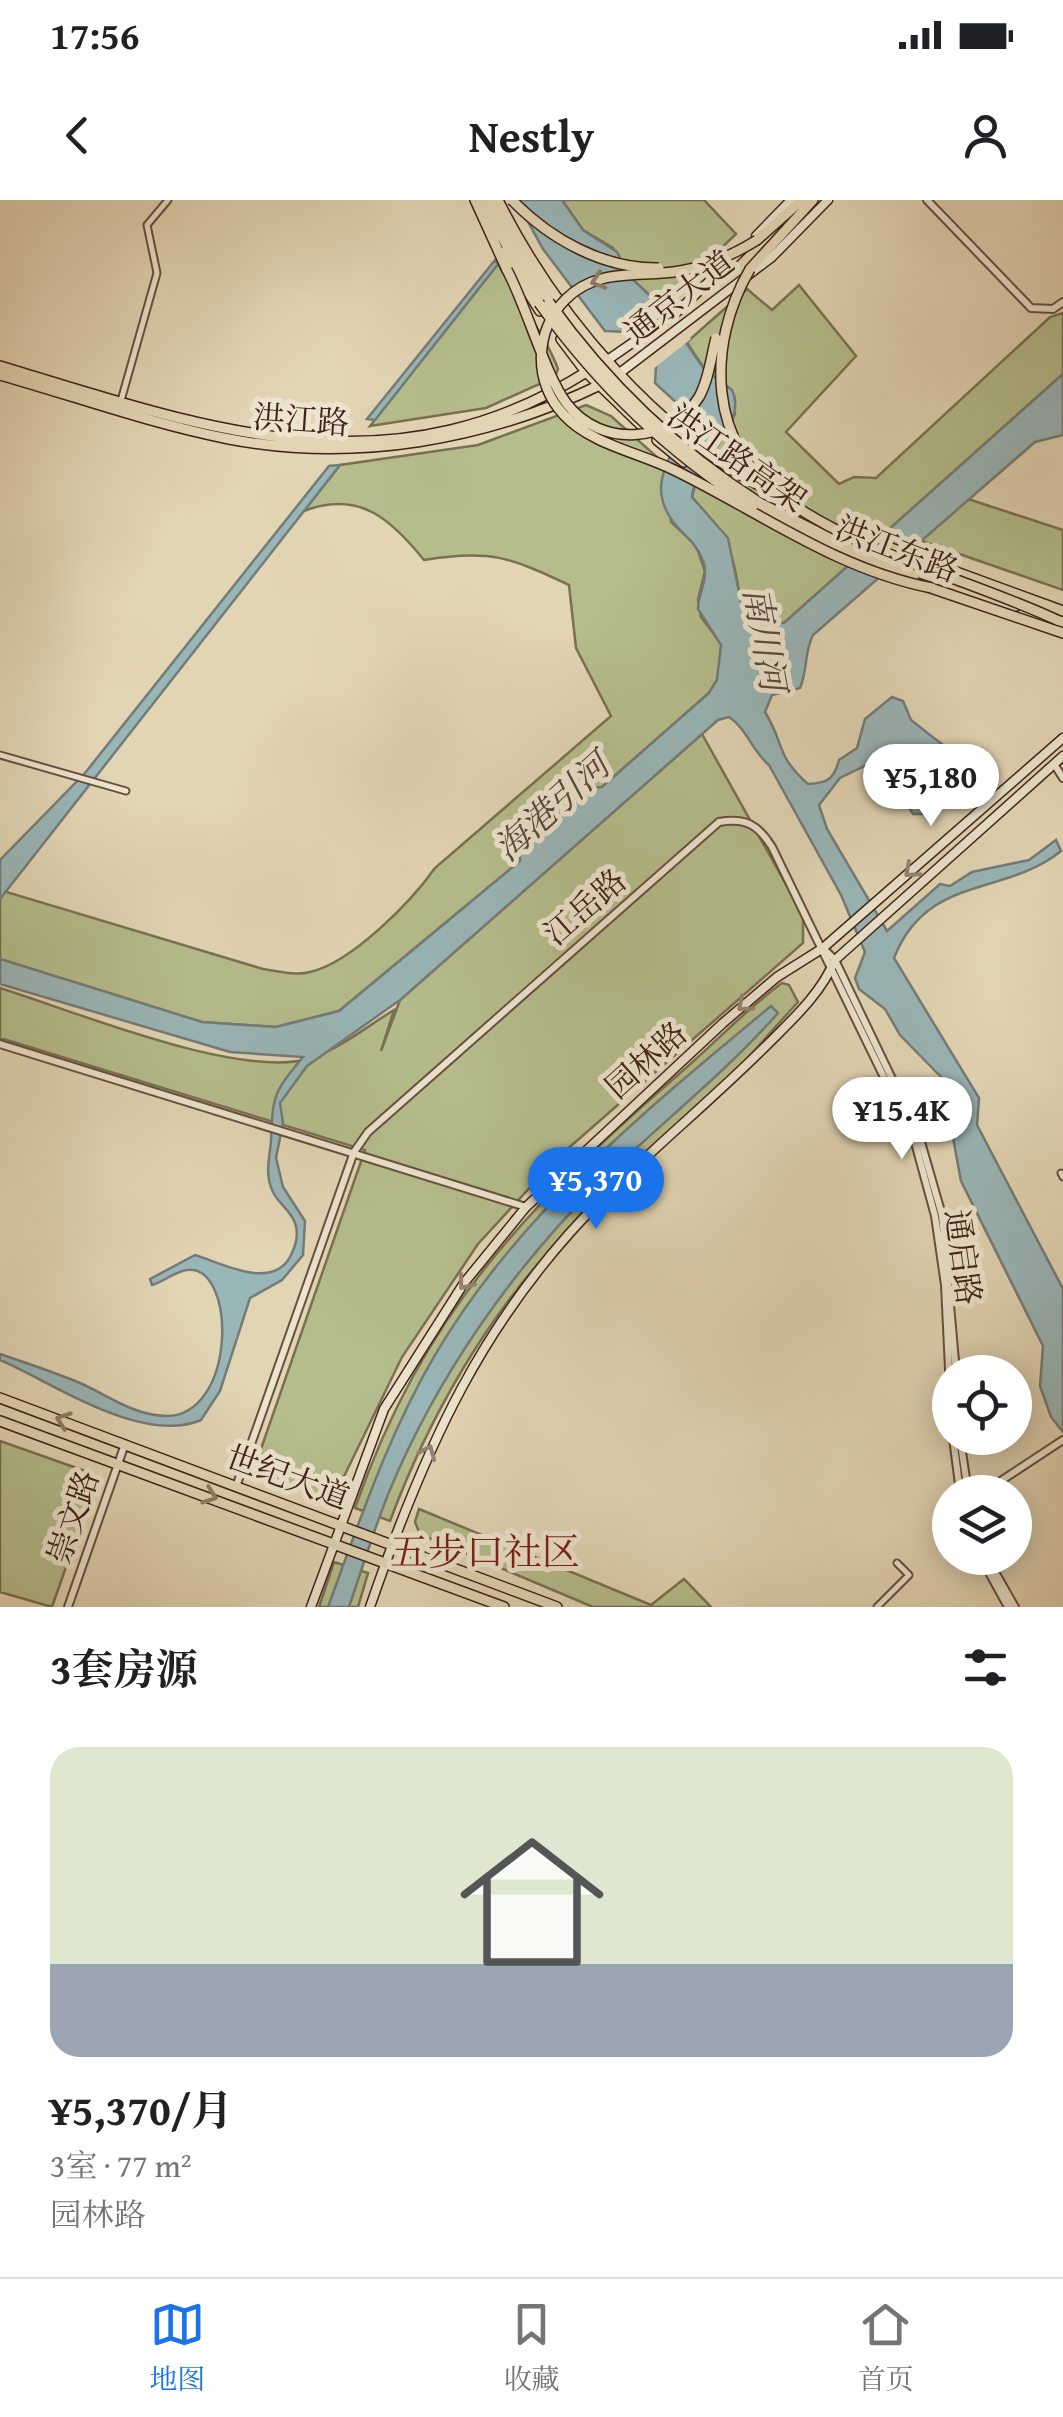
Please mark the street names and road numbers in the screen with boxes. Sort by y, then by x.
street label: 通京大道 [614,239,744,355]
street label: 洪江路高架 [658,392,816,523]
street label: 洪江路 [252,393,351,446]
street label: 洪江东路 [829,504,965,593]
street label: 江岳路 [533,857,636,956]
street label: 园林路 [594,1010,697,1109]
street label: 通启路 [934,1206,993,1308]
street label: 世纪大道 [220,1433,356,1521]
street label: 崇文路 [35,1464,110,1570]

